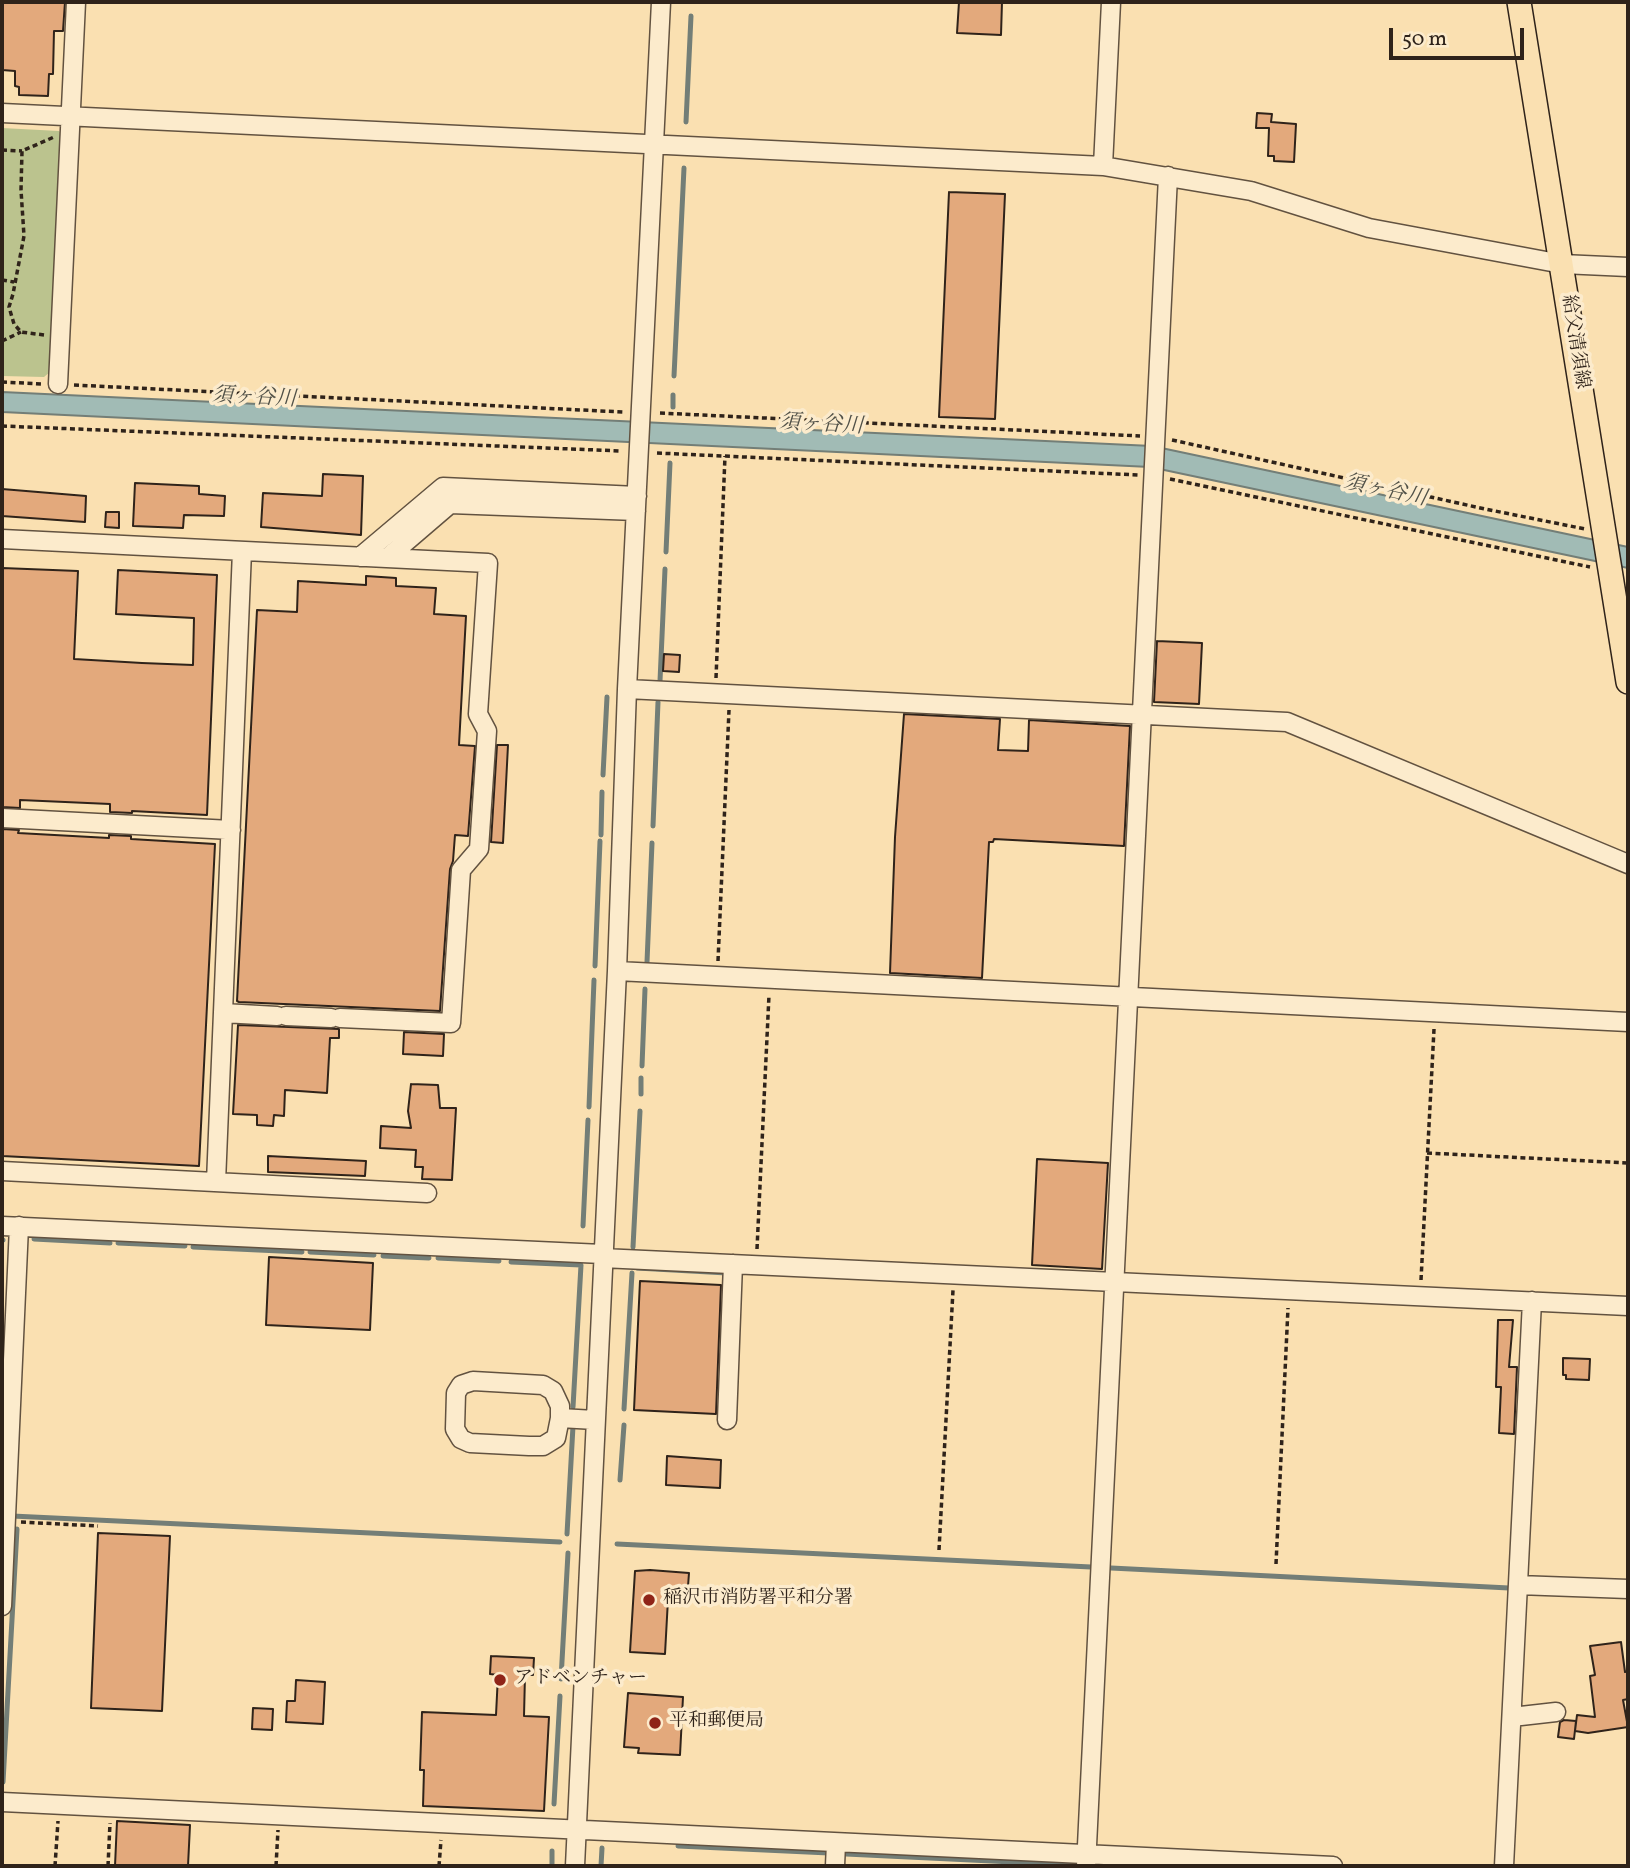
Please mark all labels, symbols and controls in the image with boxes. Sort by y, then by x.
scale bar [1392,14,1527,58]
text: 50 m [1402,25,1447,54]
street label: 給父清須線 [1555,293,1593,391]
water label: 須ヶ谷川 [211,384,297,414]
water label: 須ヶ谷川 [778,411,864,441]
water label: 須ヶ谷川 [1341,471,1429,513]
place label: 稲沢市消防署平和分署 [663,1589,853,1611]
marker: 稲沢市消防署平和分署 [641,1592,657,1608]
place label: アドベンチャー [514,1669,647,1691]
marker: アドベンチャー [492,1672,508,1688]
place label: 平和郵便局 [669,1712,764,1734]
marker: 平和郵便局 [647,1715,663,1731]

